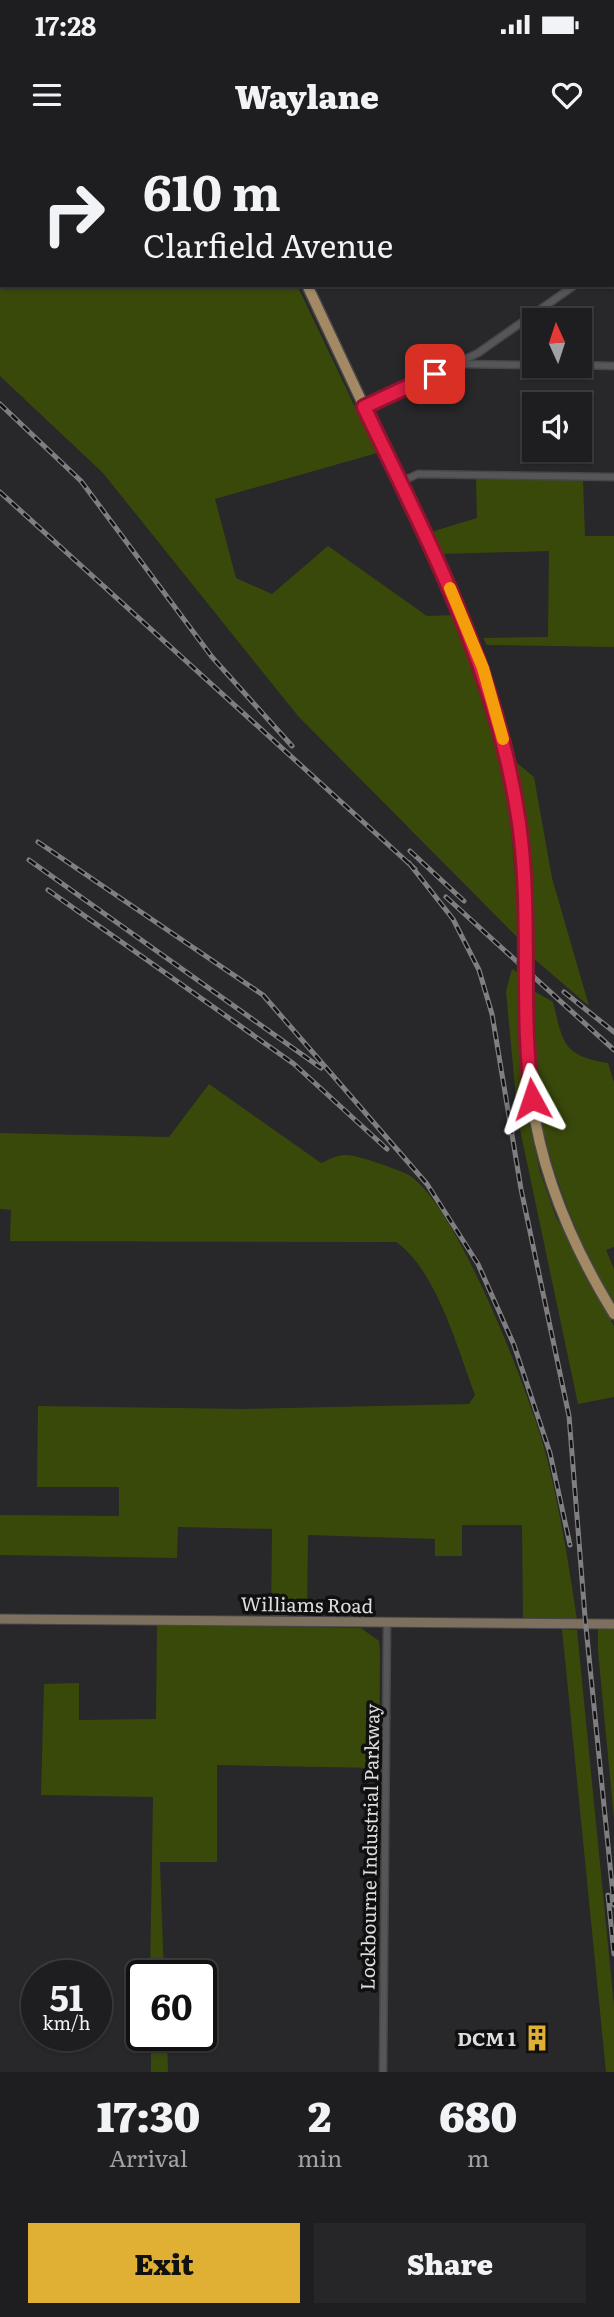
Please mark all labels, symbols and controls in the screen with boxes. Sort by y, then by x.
text: 17:28 [35,5,96,44]
text: Waylane [235,71,379,119]
icon: menu [28,76,66,114]
icon: heart [548,76,586,114]
text: 610 m [143,153,281,226]
icon: right [28,168,119,259]
text: Clarfield Avenue [143,220,393,268]
north arrow [522,308,592,378]
map controls [522,308,592,462]
pin [405,344,465,404]
icon: arrive [416,355,454,393]
button: sound [522,392,592,462]
position arrow [495,1062,569,1136]
street label: Williams Road [241,1589,374,1619]
street label: Lockbourne Industrial Parkway [353,1703,385,1991]
speed limit sign: 60 [126,1960,217,2051]
text: 51 [50,1970,83,2022]
text: km/h [43,2009,90,2036]
building icon: DCM 1 [522,2023,552,2053]
place label: DCM 1 [457,2024,516,2052]
text: 17:30 [97,2083,200,2145]
text: 2 [308,2083,331,2145]
text: 680 [439,2083,517,2145]
text: Arrival [109,2140,188,2174]
text: min [297,2140,342,2174]
text: m [467,2140,489,2174]
button: Exit [28,2223,300,2303]
button: Share [314,2223,586,2303]

